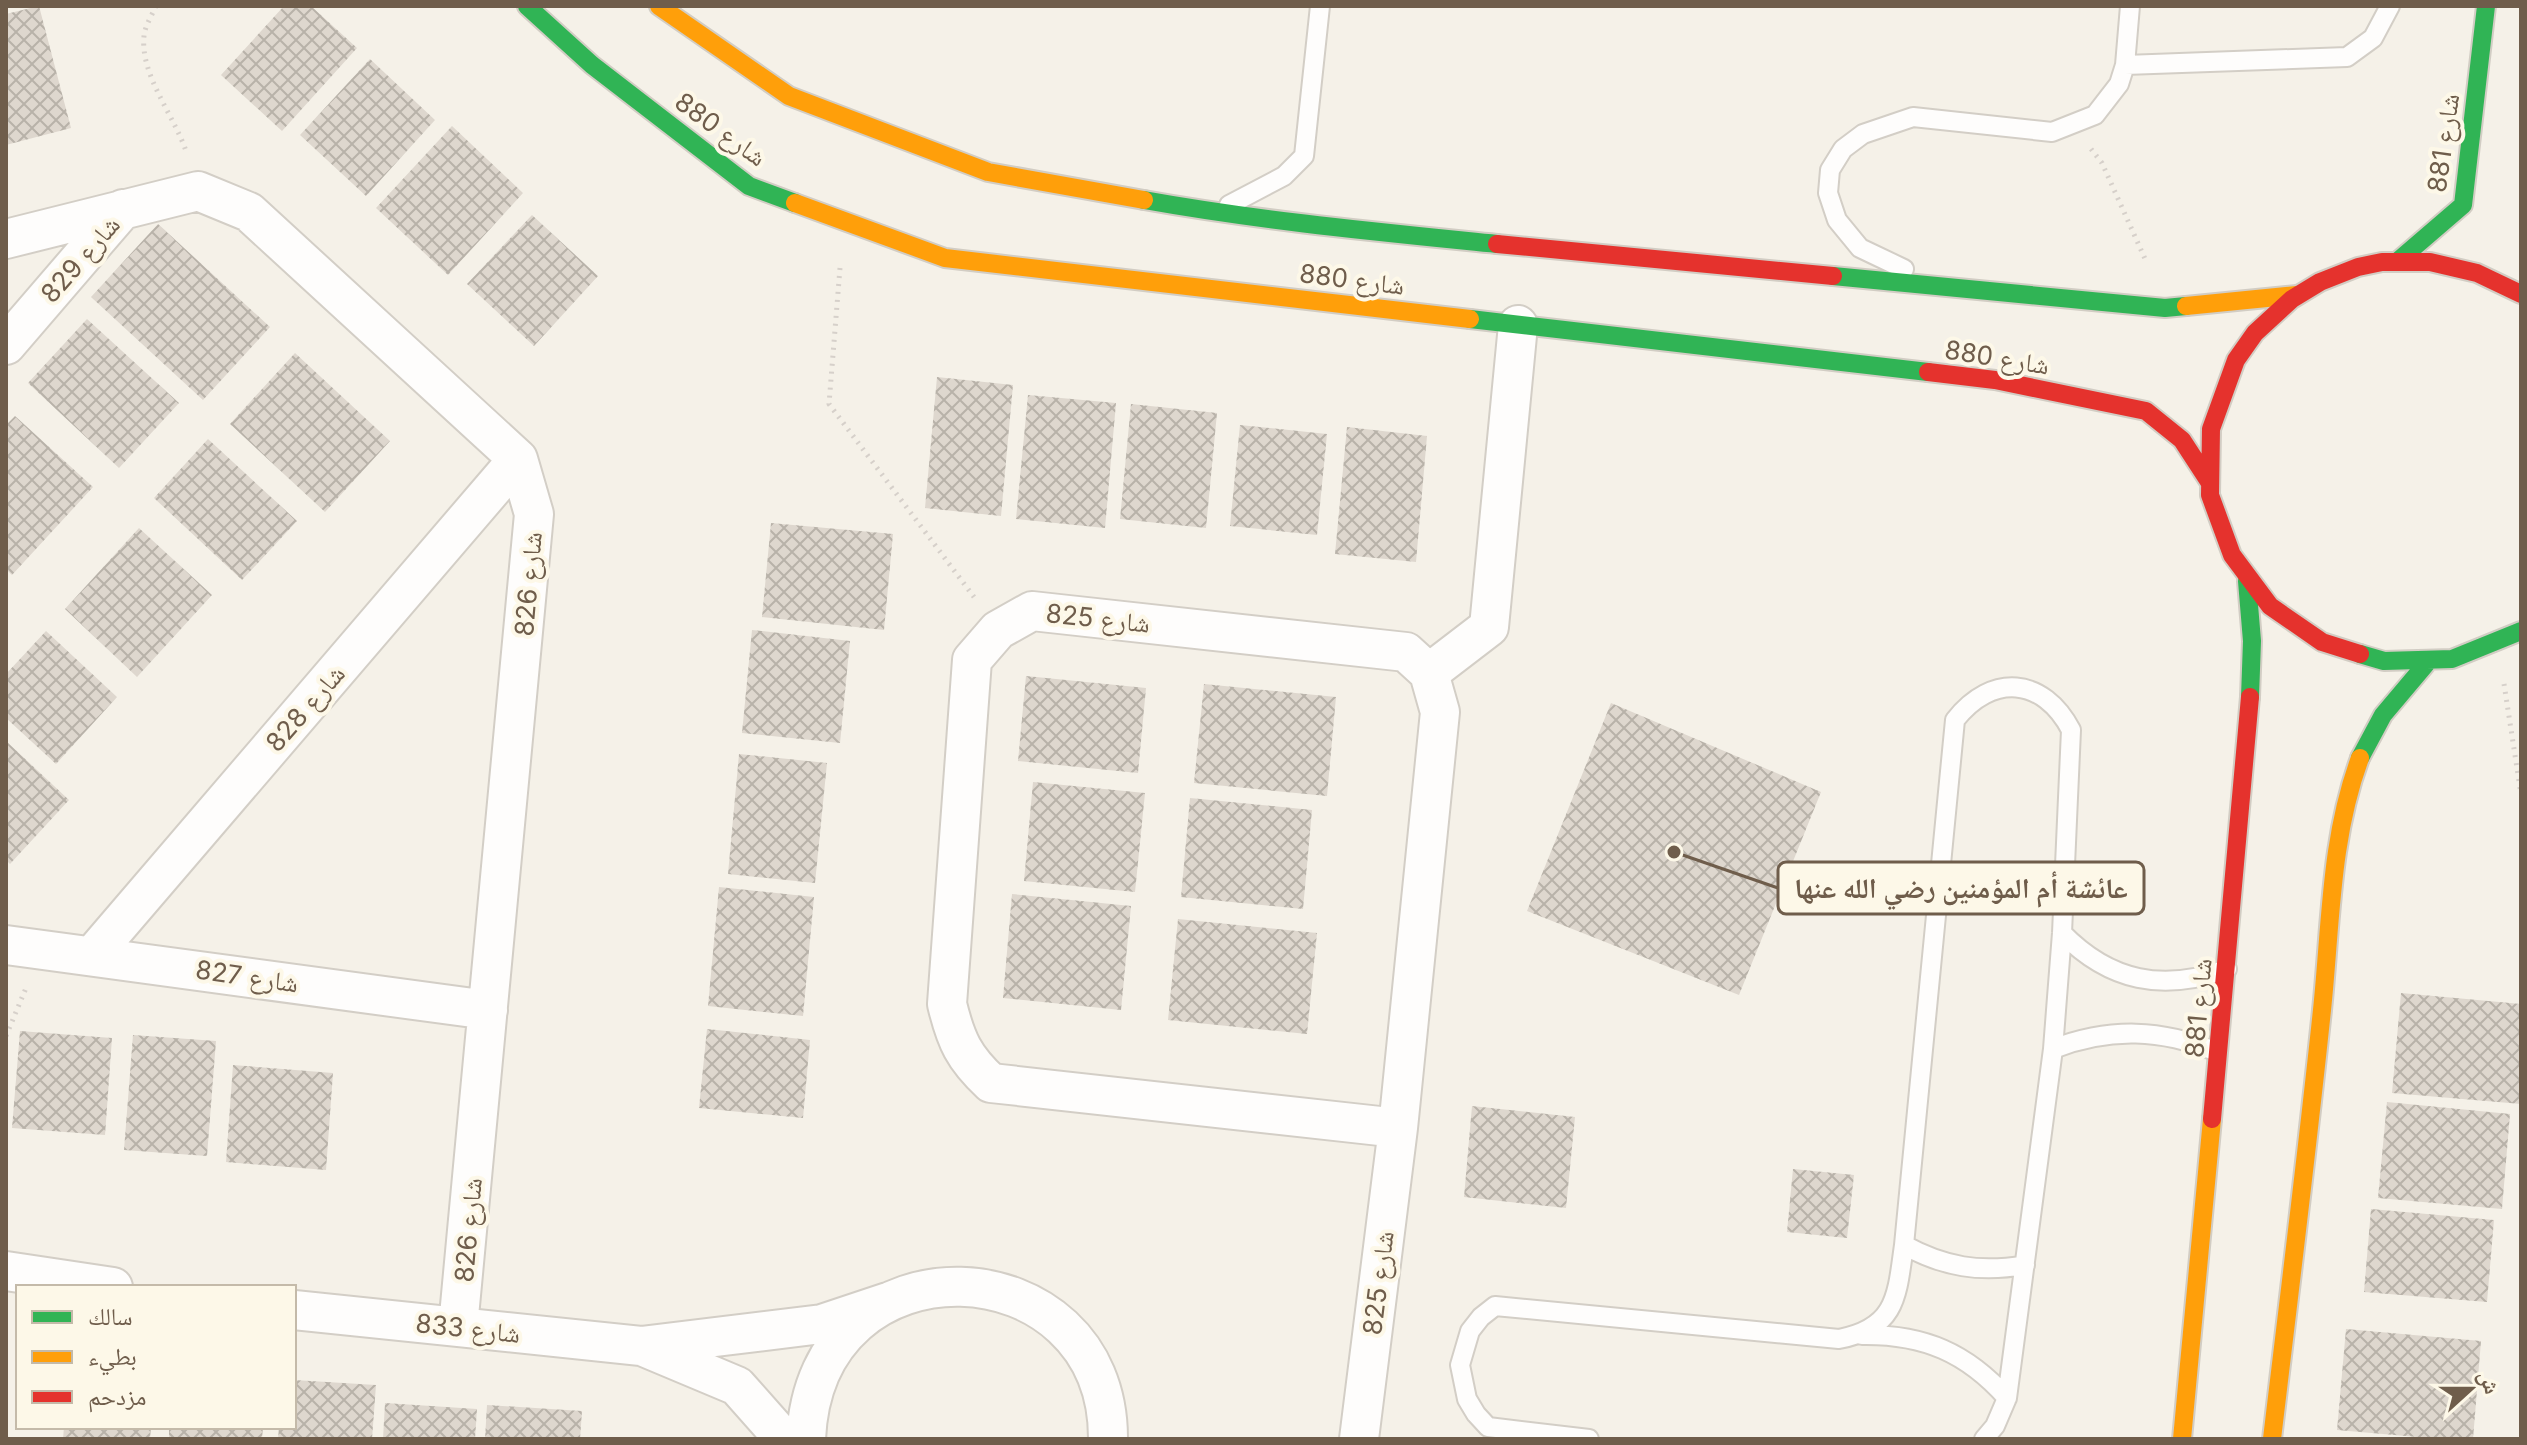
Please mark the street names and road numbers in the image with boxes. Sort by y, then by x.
street label: شارع 880 [669,86,773,173]
street label: شارع 881 [2421,92,2466,195]
street label: شارع 829 [34,209,127,309]
street label: شارع 880 [1298,257,1406,302]
street label: شارع 880 [1942,333,2051,382]
street label: شارع 826 [508,530,549,638]
street label: شارع 825 [1044,597,1152,640]
street label: شارع 828 [259,658,352,758]
street label: شارع 827 [194,953,300,1000]
street label: شارع 881 [2178,957,2219,1059]
street label: شارع 826 [448,1176,489,1284]
street label: شارع 825 [1356,1229,1401,1337]
street label: شارع 833 [414,1307,522,1350]

